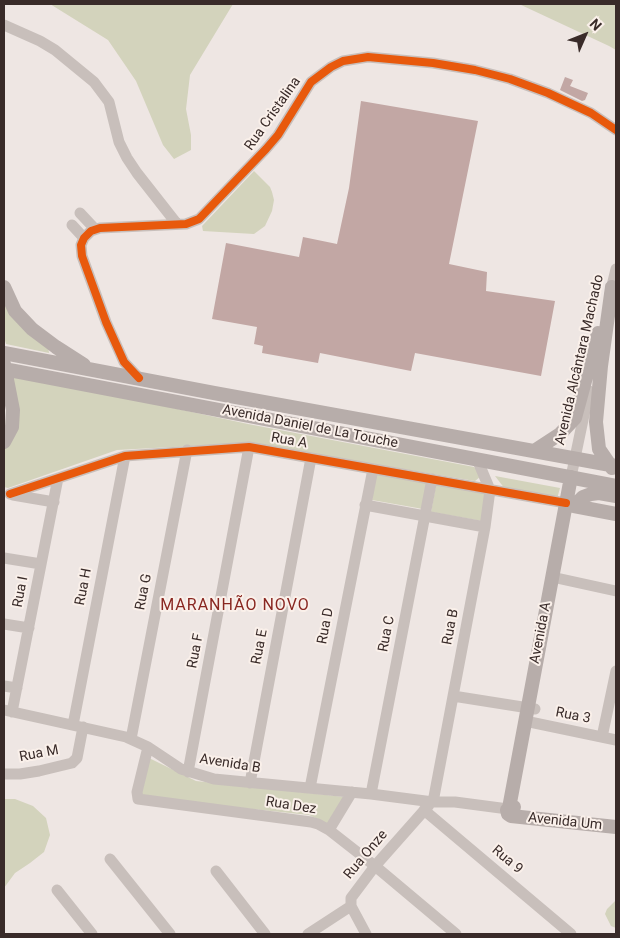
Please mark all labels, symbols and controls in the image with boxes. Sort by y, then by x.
north arrow [560,10,610,60]
text: N [587,15,605,34]
street label: Rua Cristalina [241,74,305,154]
street label: Avenida Alcântara Machado [552,273,608,447]
street label: Avenida Daniel de La Touche [221,402,399,452]
street label: Rua A [270,430,308,452]
street label: Rua H [72,567,96,607]
street label: Rua G [132,572,156,612]
street label: Rua I [10,575,32,609]
district label: MARANHÃO NOVO [159,596,311,616]
street label: Avenida A [527,601,555,665]
street label: Rua D [314,606,338,646]
street label: Rua B [439,608,463,646]
street label: Rua C [375,614,399,654]
street label: Rua E [248,628,272,666]
street label: Rua F [184,632,208,670]
street label: Rua 3 [554,704,592,728]
street label: Rua M [18,742,60,766]
street label: Avenida B [198,751,262,777]
street label: Rua Dez [265,794,317,818]
street label: Avenida Um [527,810,603,834]
street label: Rua Onze [341,827,391,883]
street label: Rua 9 [488,842,526,878]

